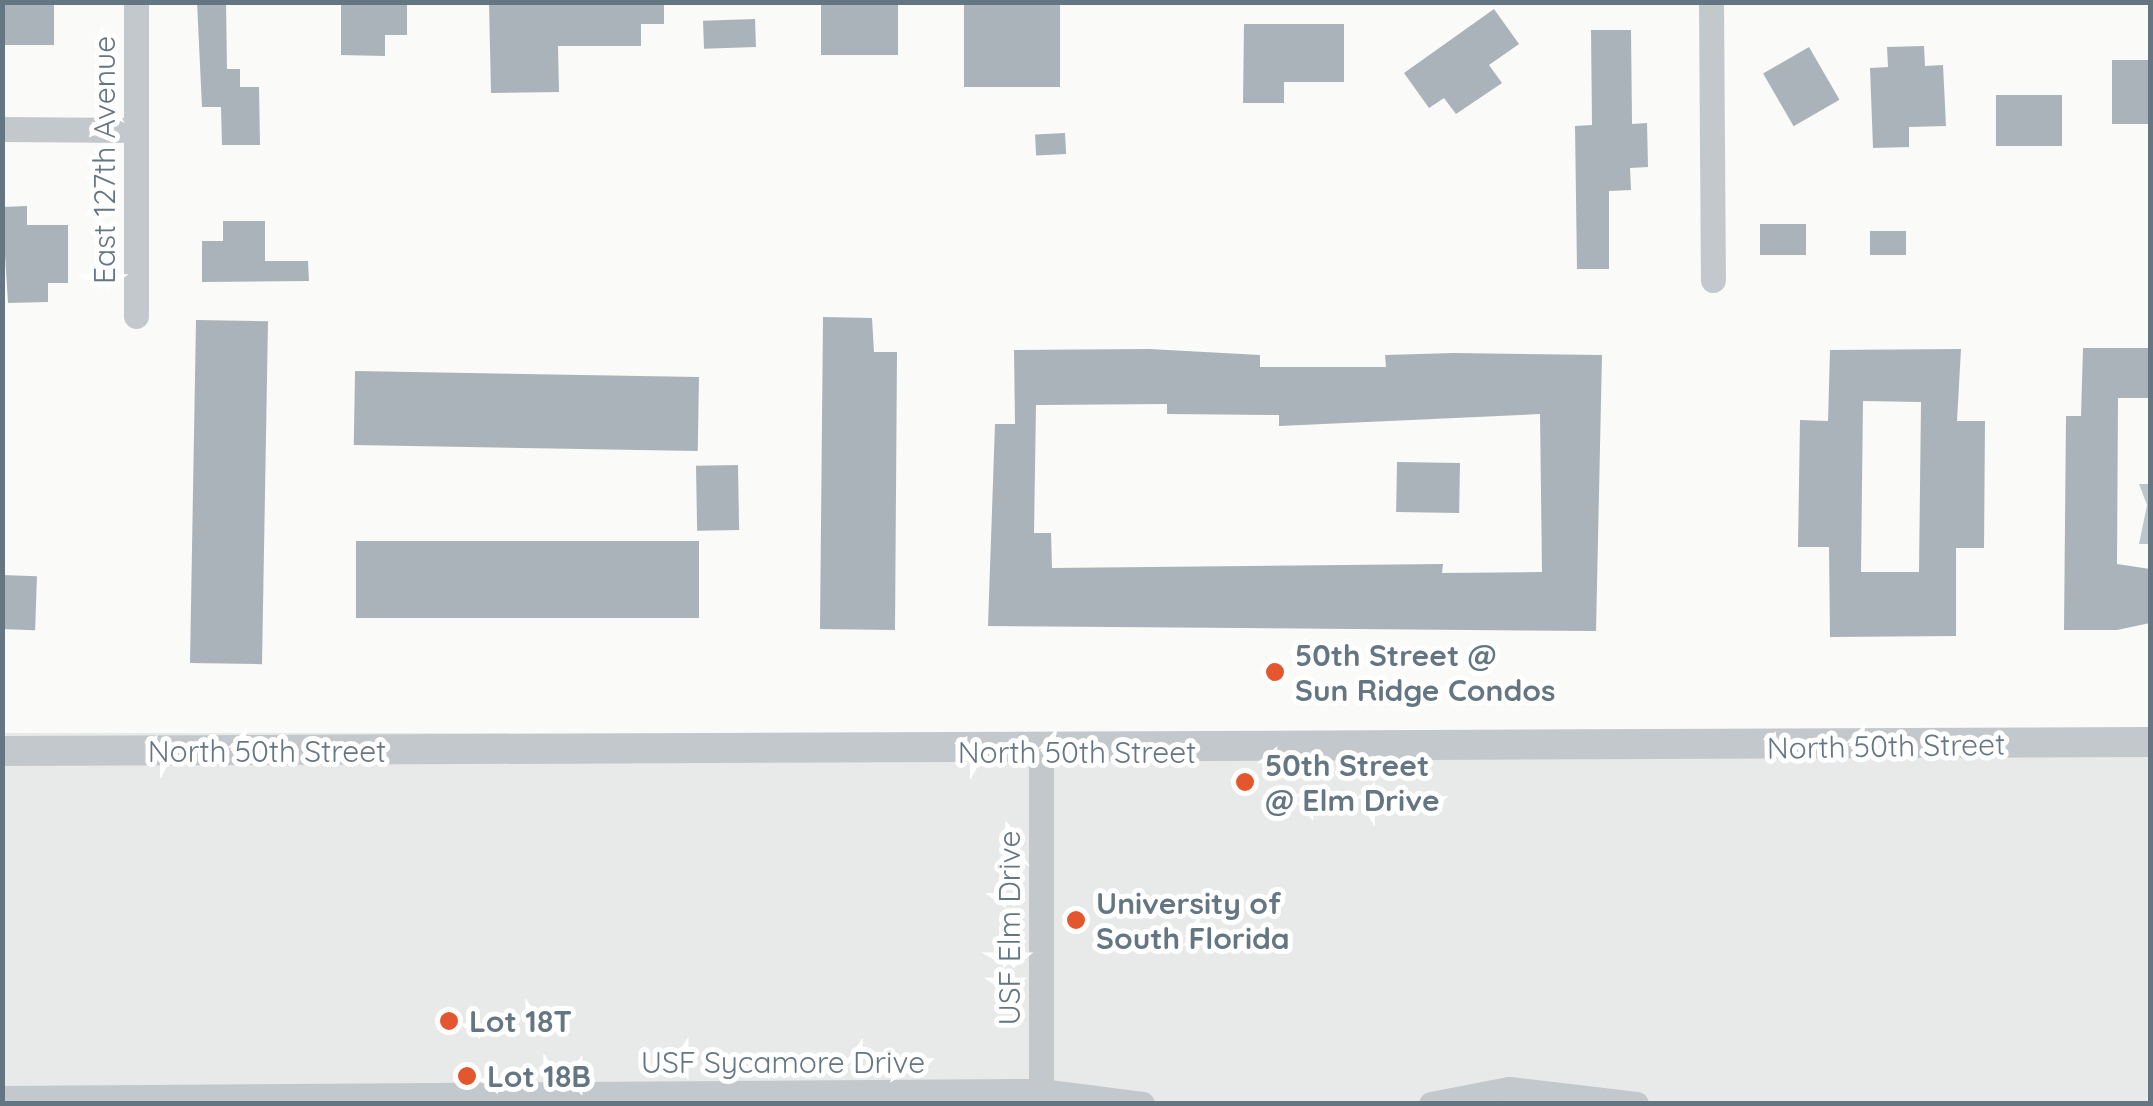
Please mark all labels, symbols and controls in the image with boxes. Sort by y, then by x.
street label: East 127th Avenue [86,36,122,284]
place label: 50th Street @ Sun Ridge Condos [1295,637,1555,708]
marker: 50th Street @ Sun Ridge Condos [1264,661,1286,683]
street label: North 50th Street [1766,726,2006,766]
street label: North 50th Street [148,733,386,769]
street label: North 50th Street [958,734,1196,770]
place label: 50th Street @ Elm Drive [1265,747,1440,818]
marker: 50th Street @ Elm Drive [1234,771,1256,793]
street label: USF Elm Drive [991,831,1027,1025]
place label: University of South Florida [1096,885,1290,956]
marker: University of South Florida [1065,909,1087,931]
place label: Lot 18T [469,1003,572,1039]
marker: Lot 18T [438,1010,460,1032]
street label: USF Sycamore Drive [641,1044,925,1080]
place label: Lot 18B [487,1058,591,1094]
marker: Lot 18B [456,1065,478,1087]

